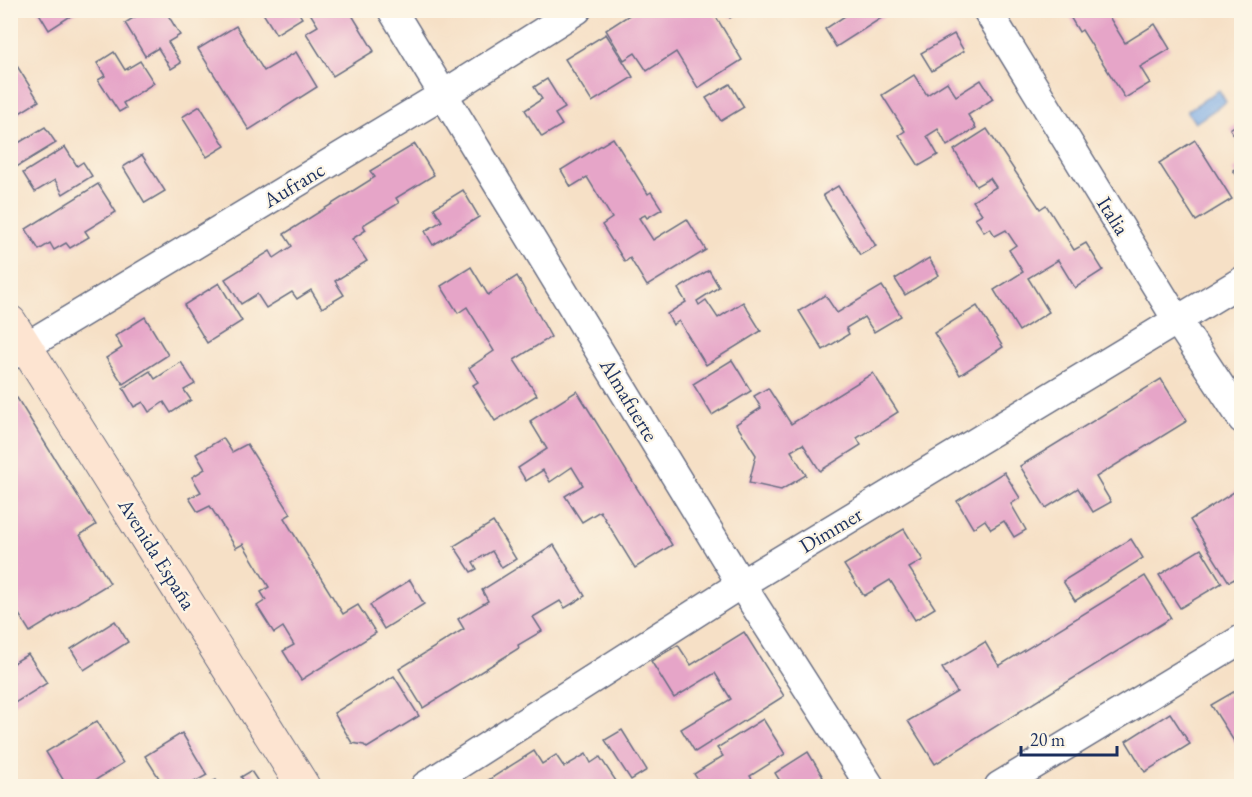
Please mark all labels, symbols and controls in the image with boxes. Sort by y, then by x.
street label: Aufranc [257,156,330,214]
street label: Italia [1091,191,1136,241]
street label: Almafuerte [594,352,665,446]
street label: Avenida España [112,492,203,615]
street label: Dimmer [794,500,867,559]
scale bar [1021,719,1117,757]
text: 20 m [1030,728,1065,751]

